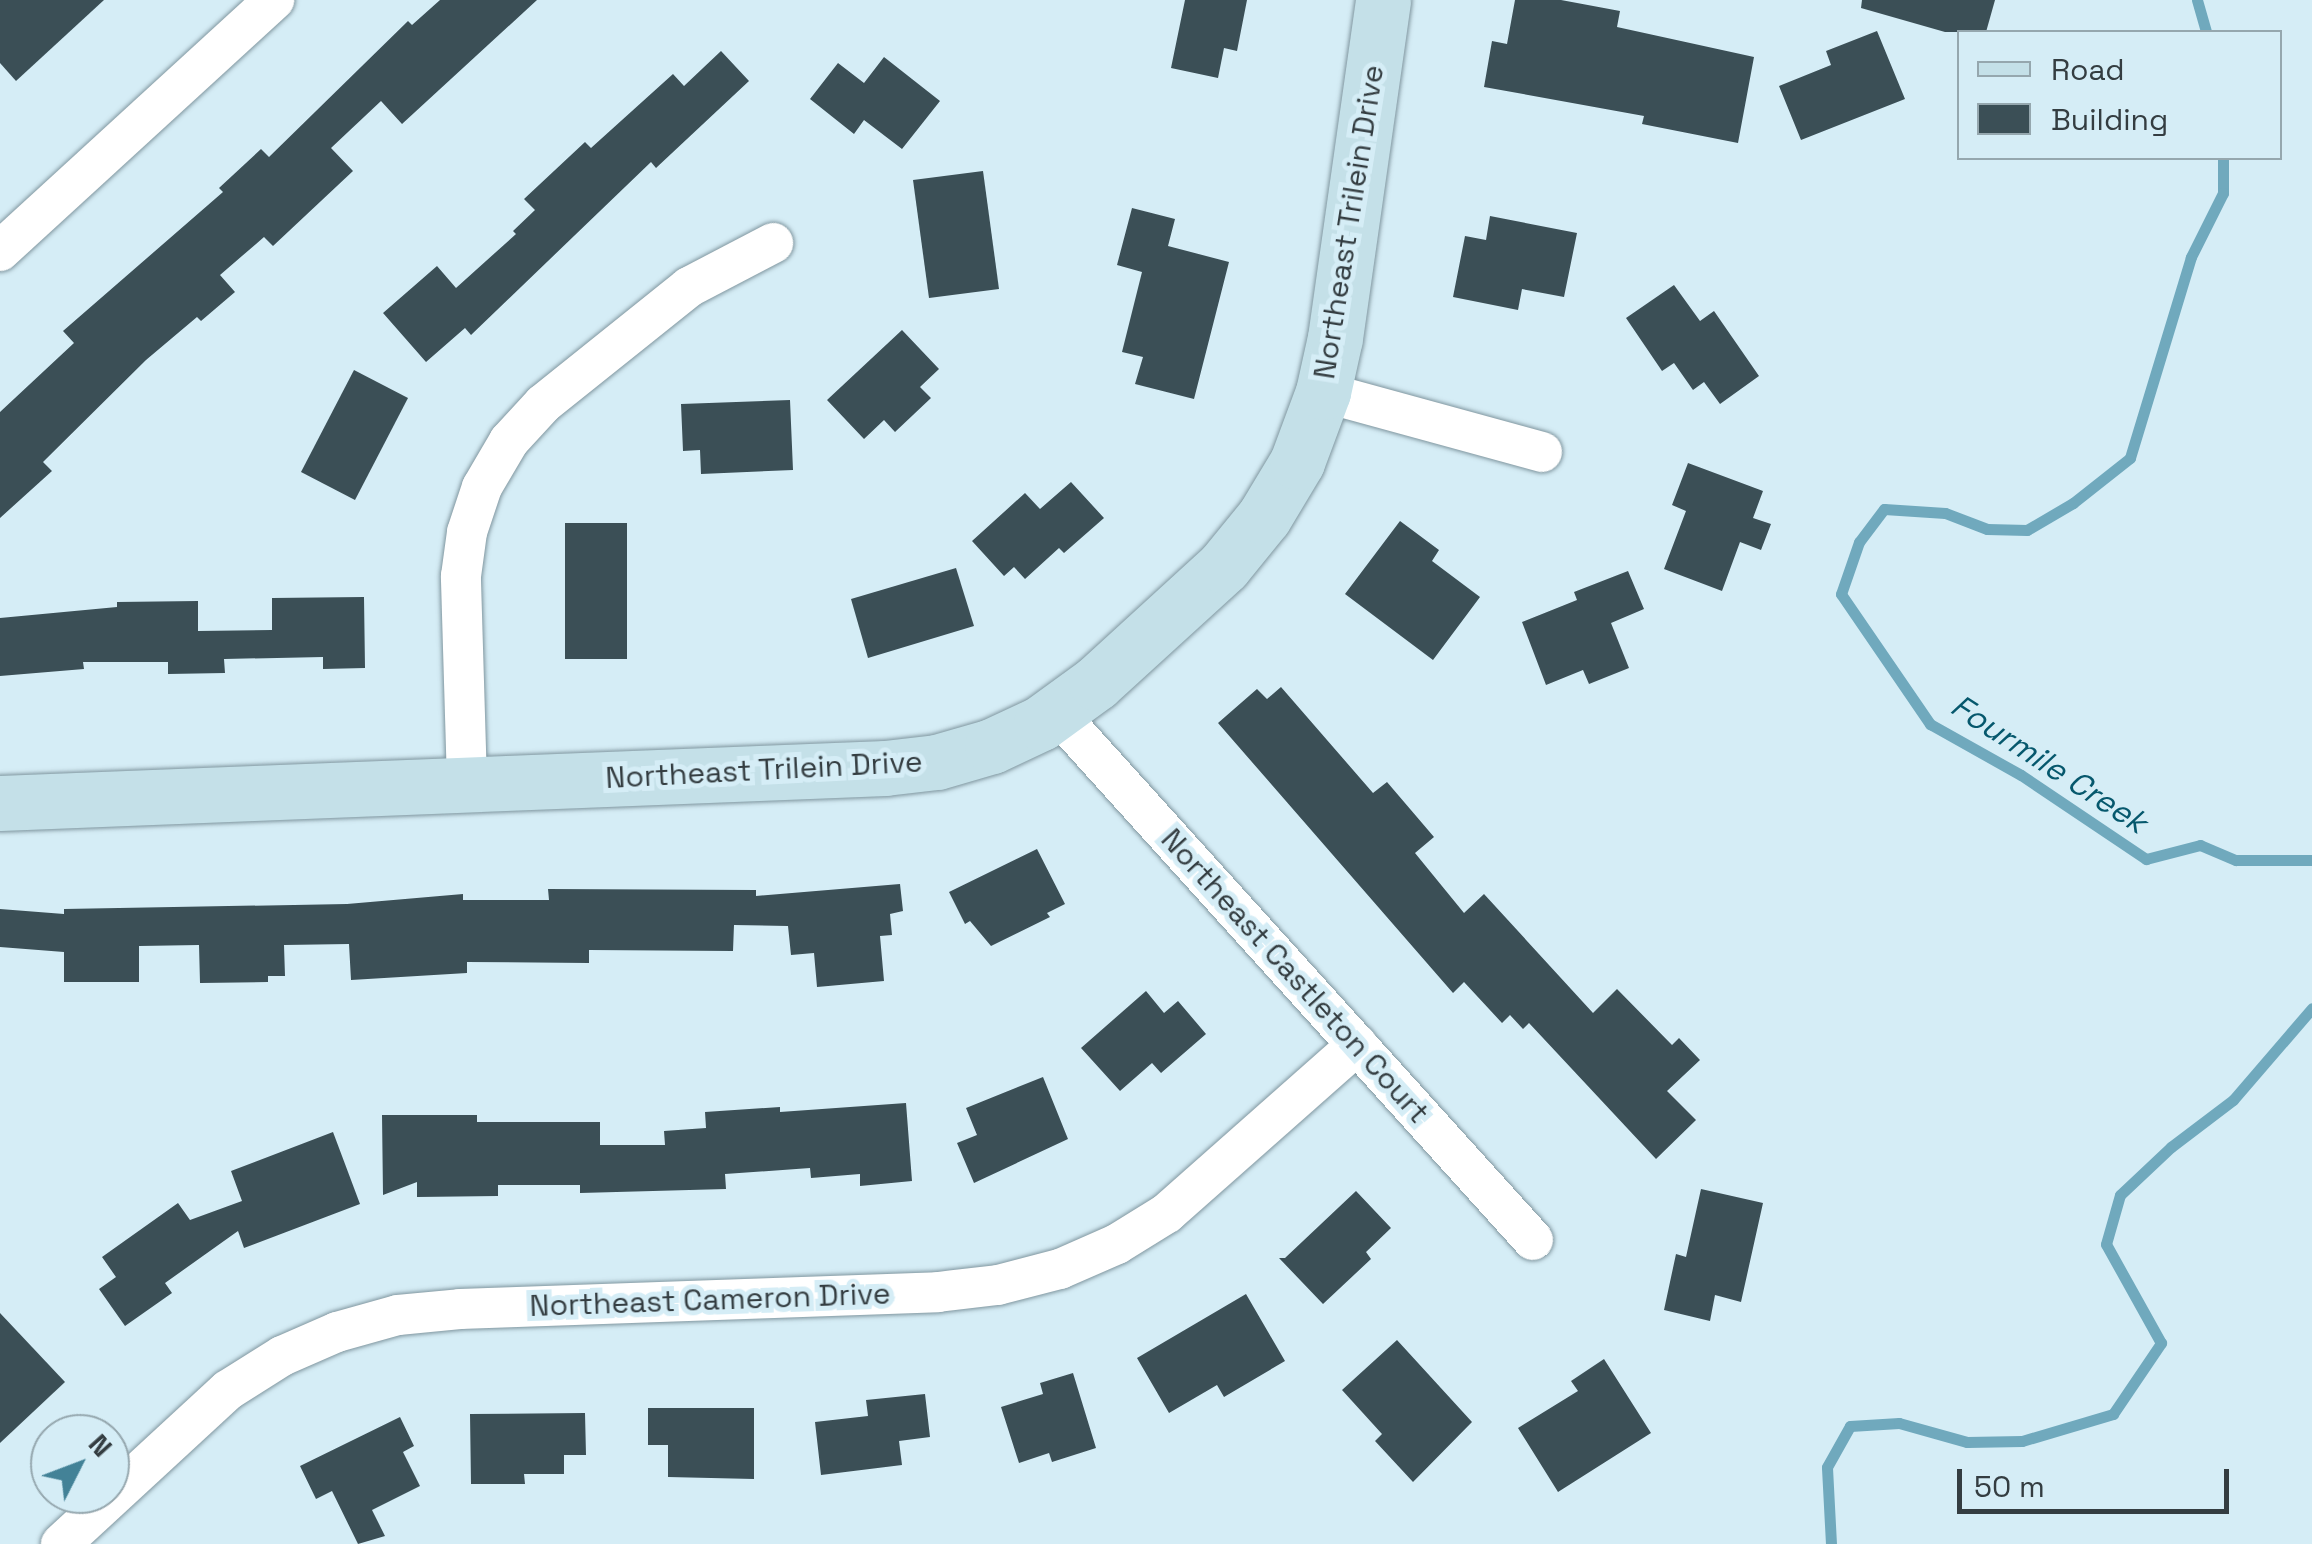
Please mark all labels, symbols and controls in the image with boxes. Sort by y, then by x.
legend [1957,30,2282,160]
text: Road [2051,50,2125,89]
street label: Northeast Trilein Drive [1306,62,1392,382]
text: Building [2051,100,2168,139]
water label: Fourmile Creek [1944,686,2154,842]
street label: Northeast Trilein Drive [604,744,924,796]
street label: Northeast Castleton Court [1153,822,1437,1130]
street label: Northeast Cameron Drive [529,1276,891,1324]
north arrow [30,1414,130,1514]
text: N [81,1426,120,1464]
scale bar [1962,1449,2234,1511]
text: 50 m [1974,1467,2045,1506]

